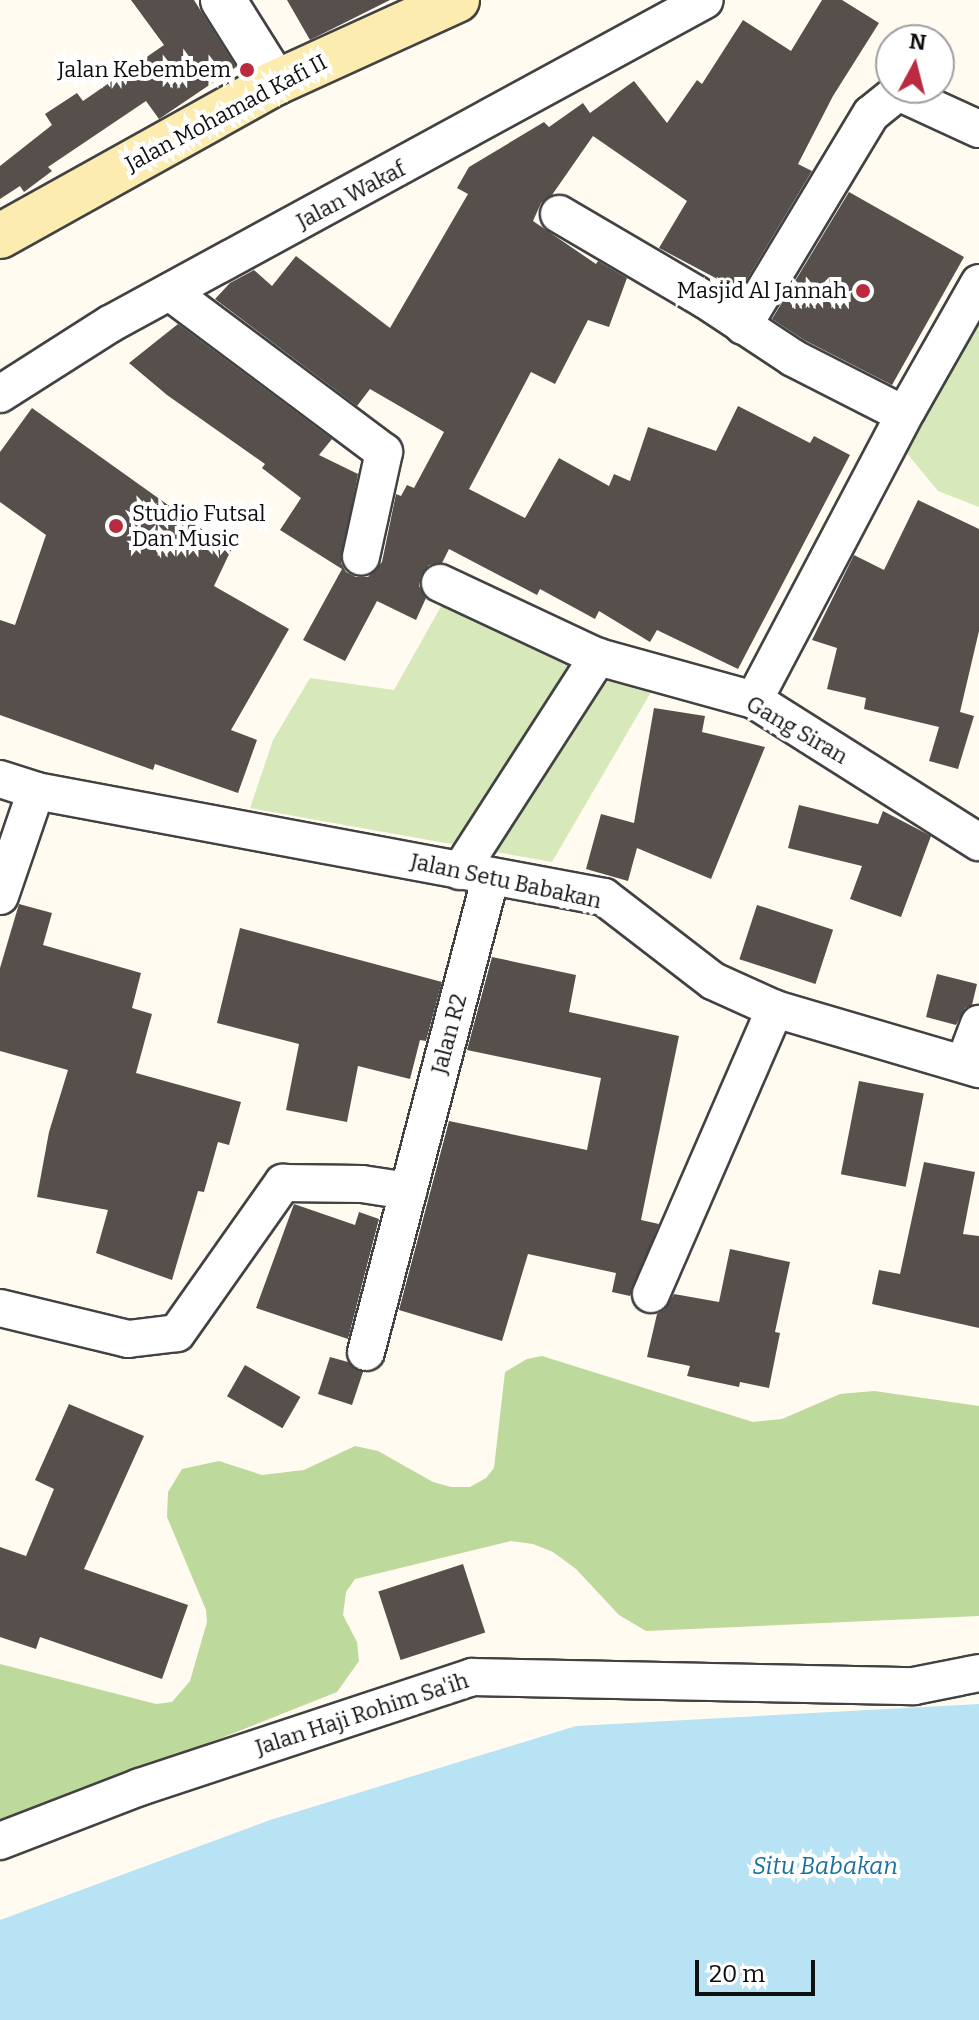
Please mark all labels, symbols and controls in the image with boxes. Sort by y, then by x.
north arrow [875,24,955,104]
text: N [908,27,928,56]
street label: Jalan Mohamad Kafi II [121,49,331,177]
place label: Jalan Kebembem [58,57,231,83]
marker: Jalan Kebembem [238,61,256,79]
street label: Jalan Wakaf [292,155,410,235]
place label: Masjid Al Jannah [677,278,847,304]
marker: Masjid Al Jannah [854,282,872,300]
place label: Studio Futsal Dan Music [132,500,266,552]
marker: Studio Futsal Dan Music [107,517,125,535]
street label: Gang Siran [742,690,852,770]
street label: Jalan Setu Babakan [408,848,604,914]
street label: Jalan R2 [426,991,472,1077]
street label: Jalan Haji Rohim Sa'ih [252,1667,472,1761]
water label: Situ Babakan [752,1853,898,1881]
scale bar [699,1944,819,1994]
text: 20 m [709,1960,765,1988]

